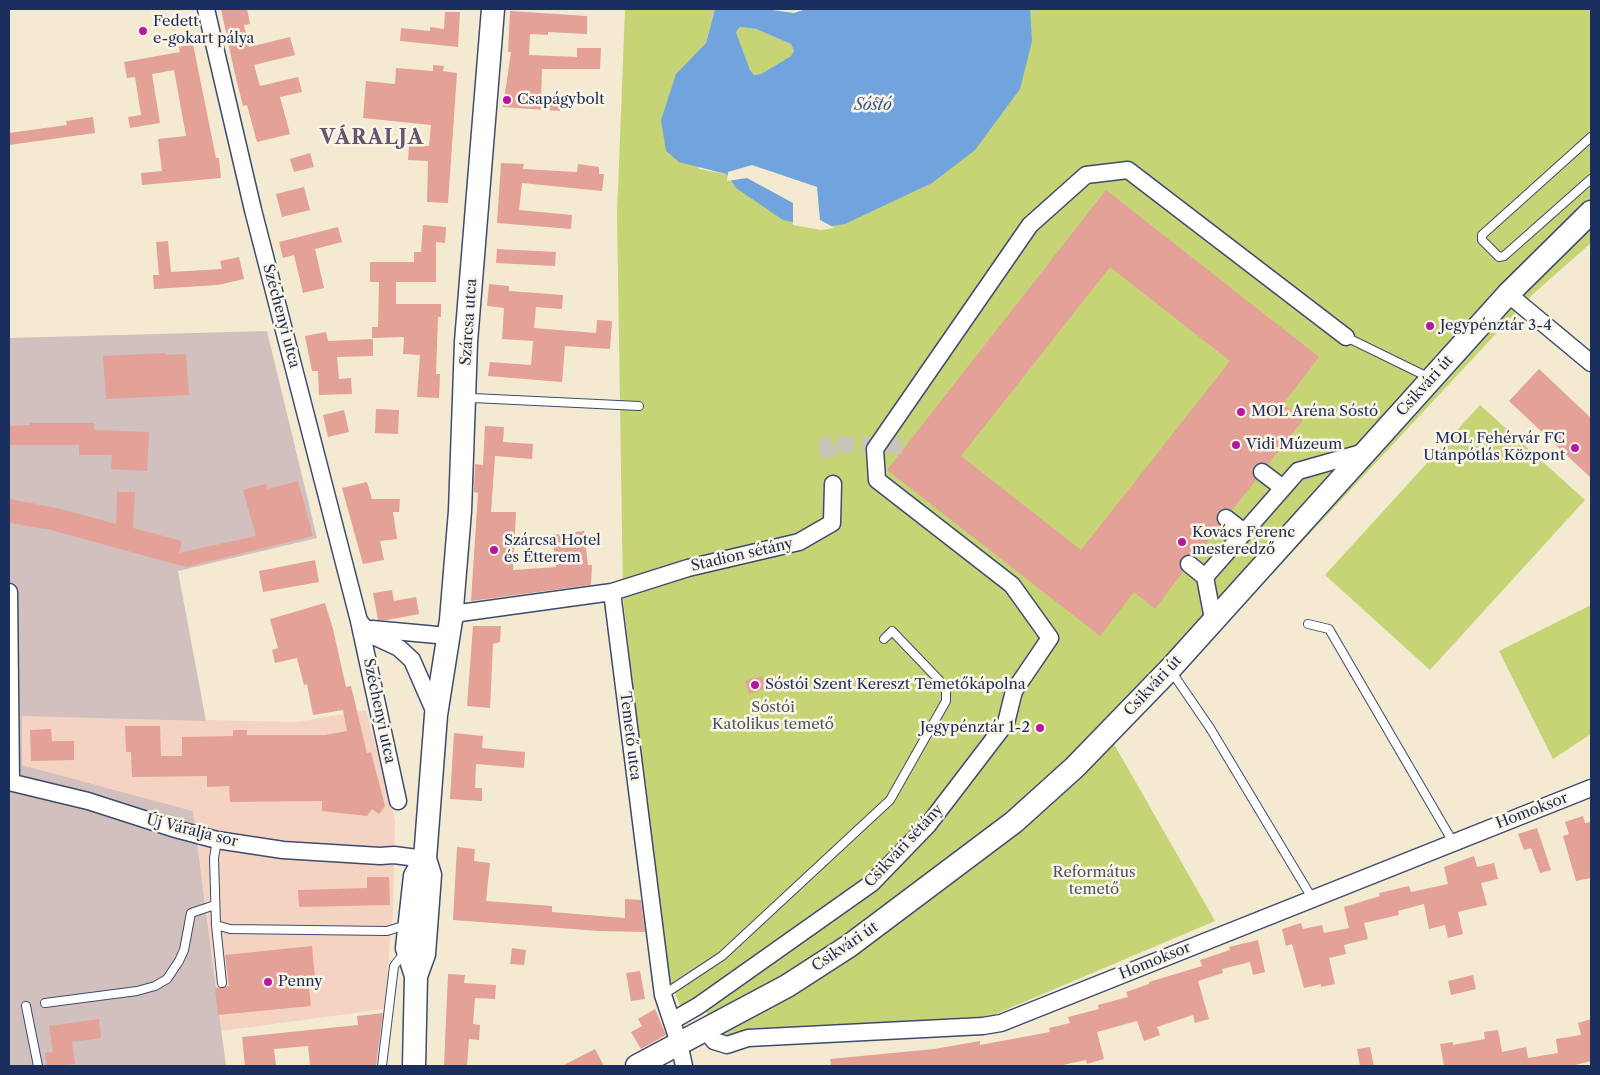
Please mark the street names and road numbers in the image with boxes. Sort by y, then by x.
street label: Széchenyi utca [258,262,304,370]
street label: Szárcsa utca [457,278,481,366]
street label: Csikvári út [1393,352,1457,420]
street label: Stadion sétány [689,535,795,575]
street label: Csikvári út [1121,652,1185,720]
street label: Széchenyi utca [359,657,399,765]
street label: Temető utca [616,691,644,781]
street label: Homoksor [1494,789,1570,833]
street label: Csikvári sétány [861,801,947,891]
street label: Új Váralja sor [144,811,240,851]
street label: Csikvári út [809,918,881,976]
street label: Homoksor [1117,939,1193,983]

